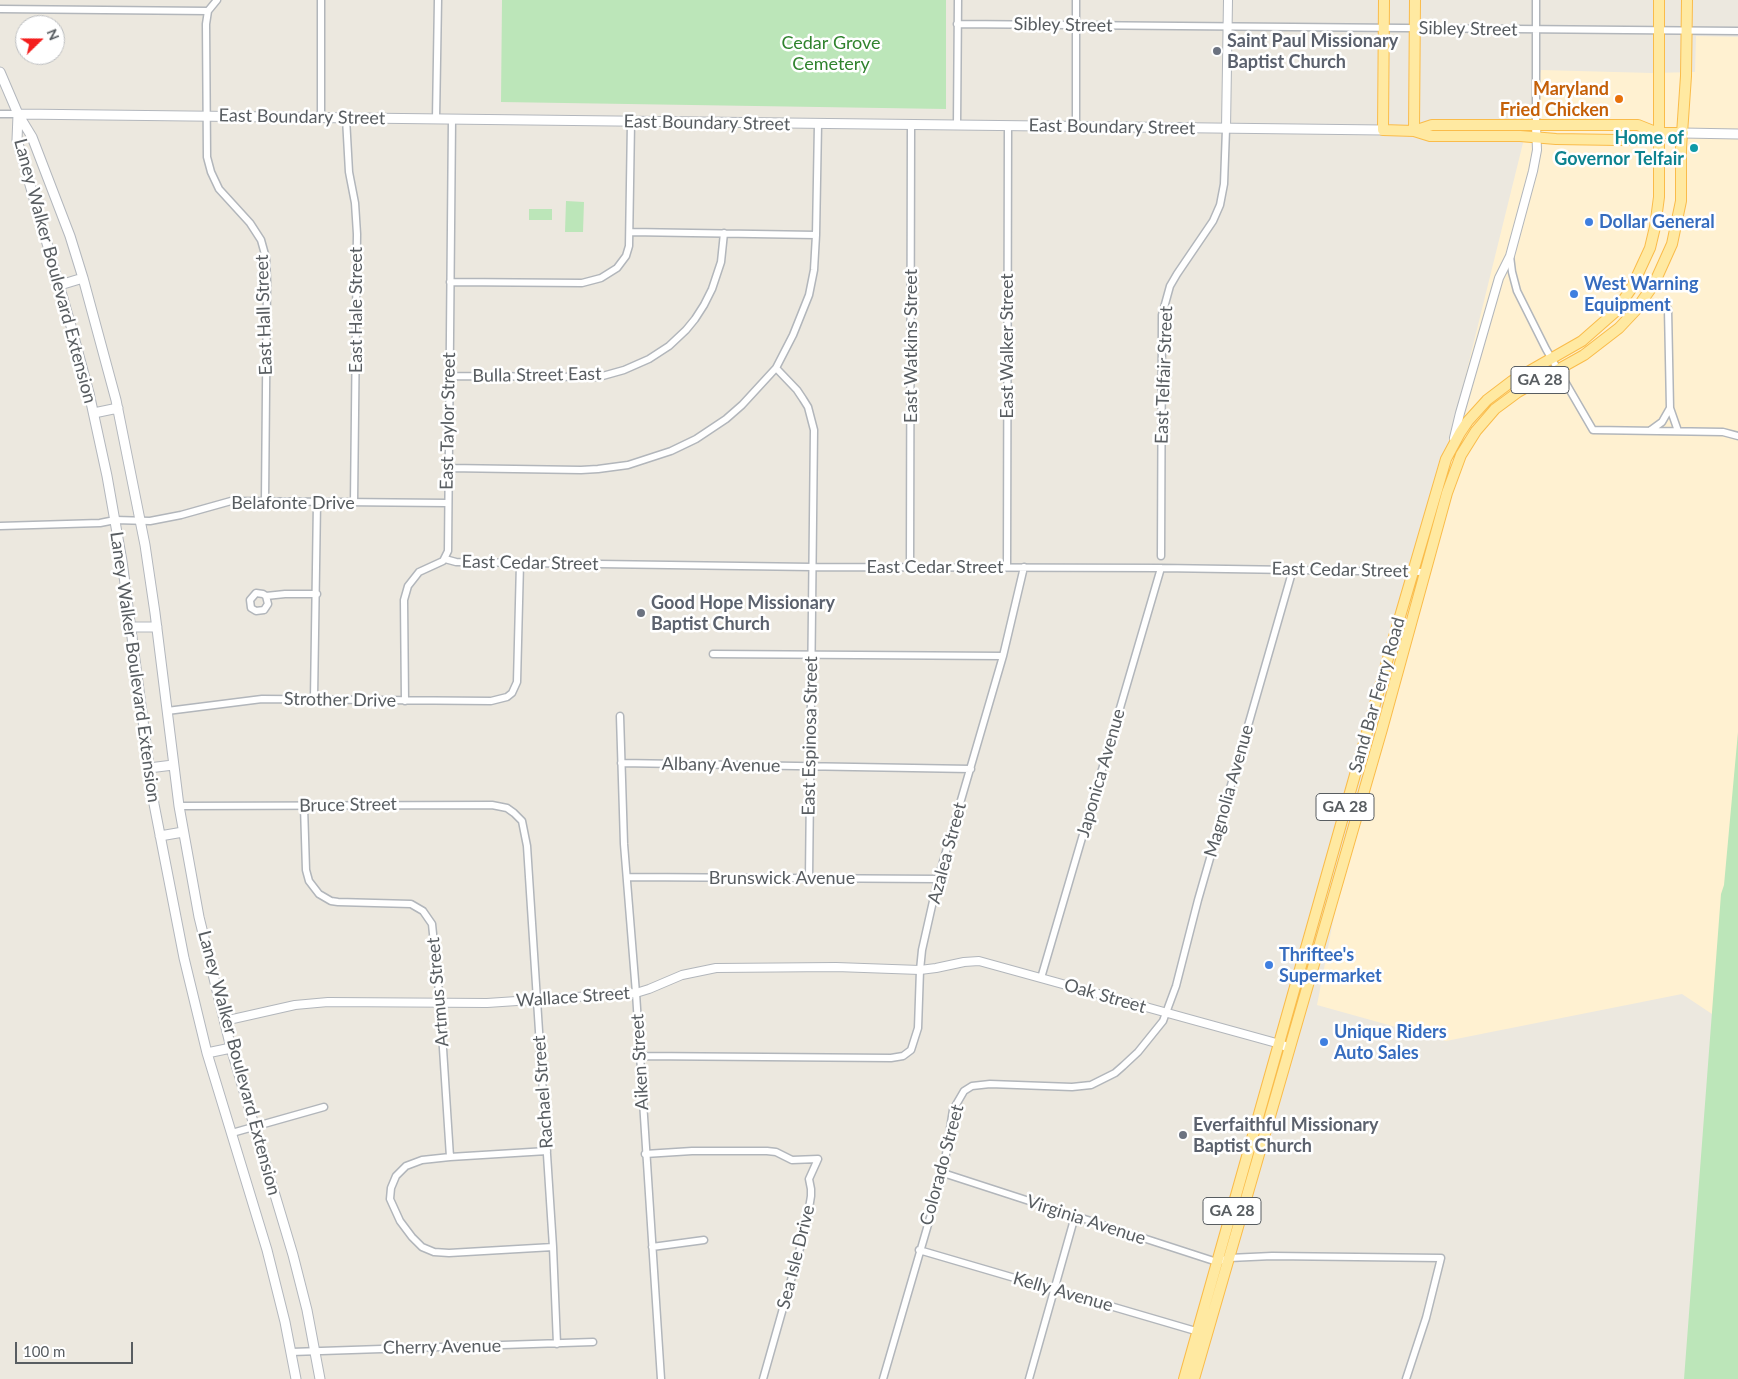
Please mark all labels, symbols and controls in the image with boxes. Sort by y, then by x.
street label: Sibley Street [1013,13,1113,37]
north arrow [15,15,65,65]
street label: Sibley Street [1418,17,1518,41]
text: N [44,26,63,43]
place label: Saint Paul Missionary Baptist Church [1227,30,1398,72]
park label: Cedar Grove Cemetery [781,32,881,74]
marker: Saint Paul Missionary Baptist Church [1211,45,1223,57]
place label: Maryland Fried Chicken [1500,78,1609,120]
marker: Maryland Fried Chicken [1613,93,1625,105]
street label: East Boundary Street [218,105,386,129]
street label: East Boundary Street [623,111,791,135]
street label: East Boundary Street [1028,115,1196,139]
place label: Home of Governor Telfair [1554,127,1684,170]
street label: Laney Walker Boulevard Extension [9,136,101,406]
marker: Home of Governor Telfair [1688,142,1700,154]
place label: Dollar General [1599,211,1715,233]
marker: Dollar General [1583,216,1595,228]
street label: East Hale Street [345,247,367,373]
street label: East Hall Street [251,254,277,376]
street label: East Watkins Street [900,269,922,423]
street label: East Walker Street [996,273,1018,419]
place label: West Warning Equipment [1584,273,1698,316]
marker: West Warning Equipment [1568,288,1580,300]
street label: East Telfair Street [1151,305,1177,445]
street label: East Taylor Street [436,352,460,490]
street label: Bulla Street East [472,363,602,387]
road number: GA 28 [1511,366,1569,394]
street label: Belafonte Drive [231,492,355,514]
street label: Laney Walker Boulevard Extension [105,530,165,804]
street label: East Cedar Street [461,551,599,575]
street label: East Cedar Street [866,556,1004,578]
street label: East Cedar Street [1271,558,1409,582]
place label: Good Hope Missionary Baptist Church [651,592,835,634]
marker: Good Hope Missionary Baptist Church [635,607,647,619]
street label: Sand Bar Ferry Road [1344,615,1410,775]
street label: East Espinosa Street [798,656,822,816]
street label: Strother Drive [284,688,396,712]
street label: Japonica Avenue [1072,706,1130,840]
street label: Magnolia Avenue [1200,722,1258,860]
street label: Albany Avenue [661,753,781,777]
street label: Bruce Street [299,793,397,817]
road number: GA 28 [1316,794,1374,820]
street label: Azalea Street [923,800,971,906]
street label: Brunswick Avenue [709,867,855,889]
street label: Laney Walker Boulevard Extension [193,928,285,1198]
street label: Artmus Street [422,936,454,1048]
place label: Thriftee's Supermarket [1279,944,1382,986]
marker: Thriftee's Supermarket [1263,959,1275,971]
street label: Oak Street [1062,974,1148,1018]
street label: Wallace Street [515,982,631,1012]
street label: Aiken Street [627,1013,653,1111]
place label: Unique Riders Auto Sales [1334,1021,1447,1064]
street label: Rachael Street [528,1035,558,1149]
marker: Unique Riders Auto Sales [1318,1036,1330,1048]
street label: Colorado Street [916,1102,968,1228]
place label: Everfaithful Missionary Baptist Church [1193,1114,1379,1156]
marker: Everfaithful Missionary Baptist Church [1177,1129,1189,1141]
street label: Virginia Avenue [1024,1191,1148,1249]
road number: GA 28 [1203,1198,1261,1224]
street label: Sea Isle Drive [773,1203,819,1311]
street label: Kelly Avenue [1011,1267,1115,1317]
scale bar [18,1332,135,1364]
street label: Cherry Avenue [383,1335,501,1359]
text: 100 m [23,1342,65,1360]

